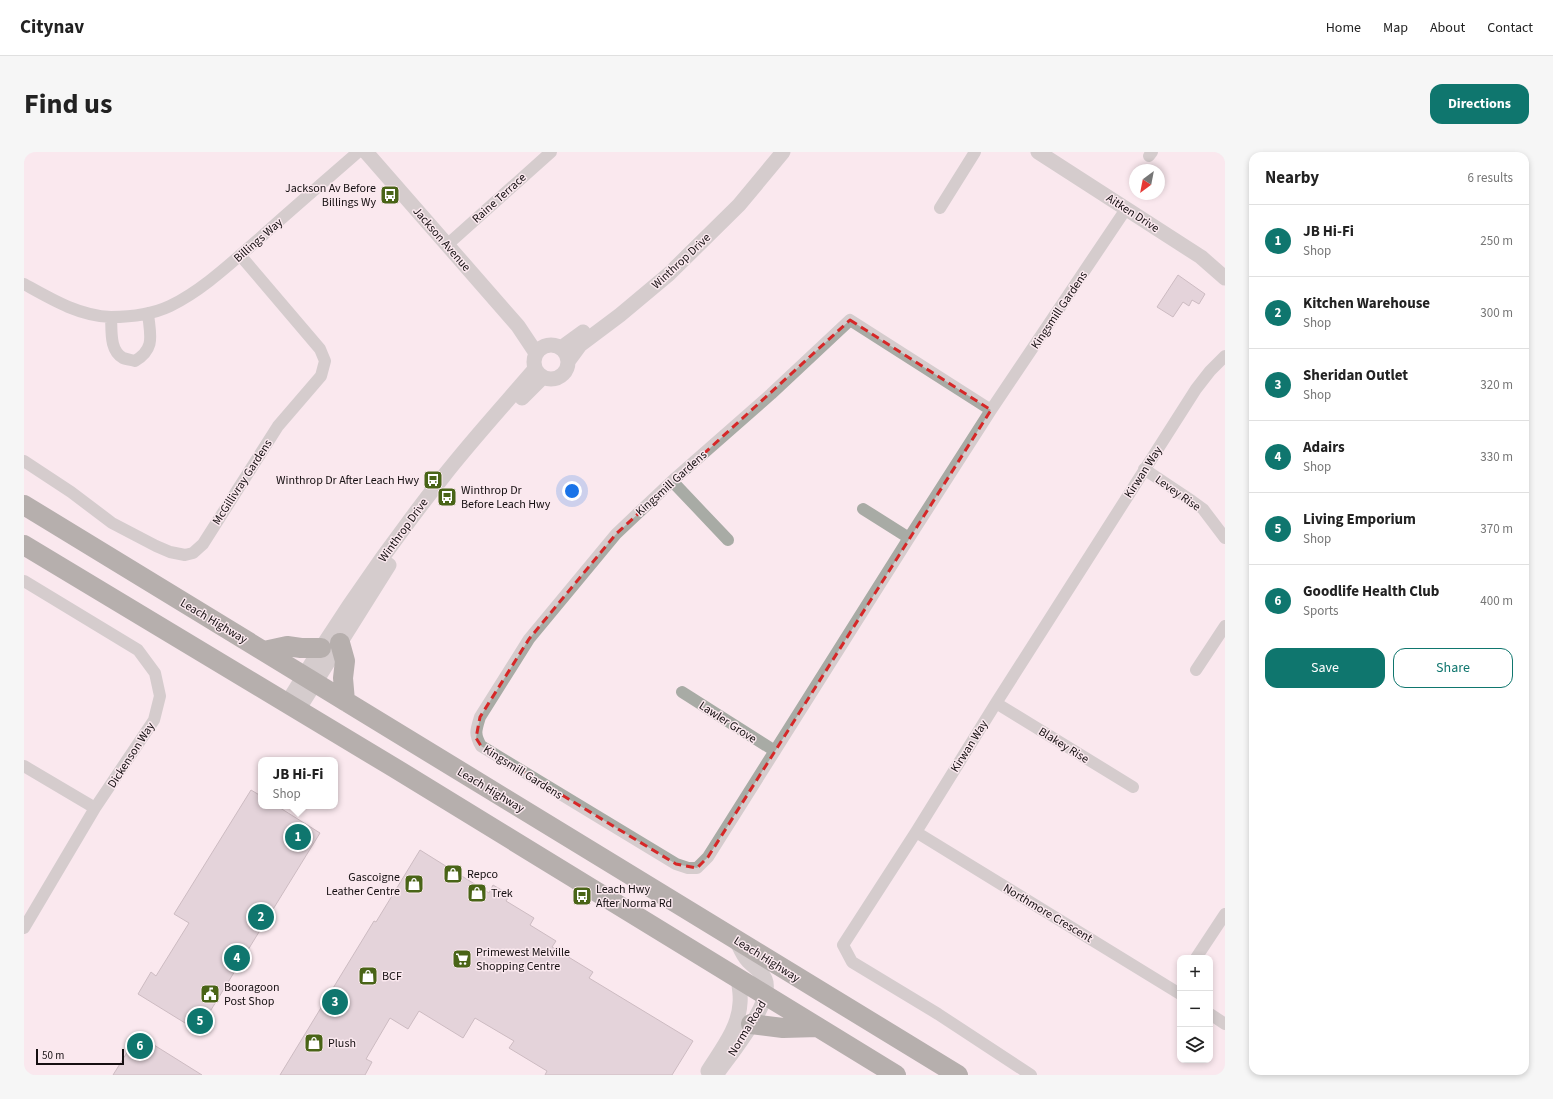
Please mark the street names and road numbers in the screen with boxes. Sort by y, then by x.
street label: Raine Terrace [469,169,530,227]
street label: Aitken Drive [1103,190,1163,237]
street label: Jackson Avenue [409,203,475,275]
street label: Billings Way [230,214,287,266]
street label: Winthrop Drive [648,229,715,293]
street label: Kingsmill Gardens [1027,268,1092,353]
street label: McGillivray Gardens [208,436,276,528]
street label: Kirwan Way [1120,443,1167,502]
street label: Kingsmill Gardens [632,447,711,520]
street label: Levey Rise [1152,472,1204,515]
street label: Winthrop Drive [374,495,432,566]
street label: Leach Highway [177,595,251,648]
street label: Lawler Grove [696,697,760,747]
street label: Kirwan Way [947,717,992,776]
street label: Dickenson Way [104,719,159,792]
street label: Blakey Rise [1035,723,1092,768]
street label: Kingsmill Gardens [480,741,566,804]
street label: Leach Highway [454,764,528,817]
street label: Northmore Crescent [1000,880,1096,947]
street label: Leach Highway [730,932,804,987]
street label: Norma Road [724,997,771,1059]

